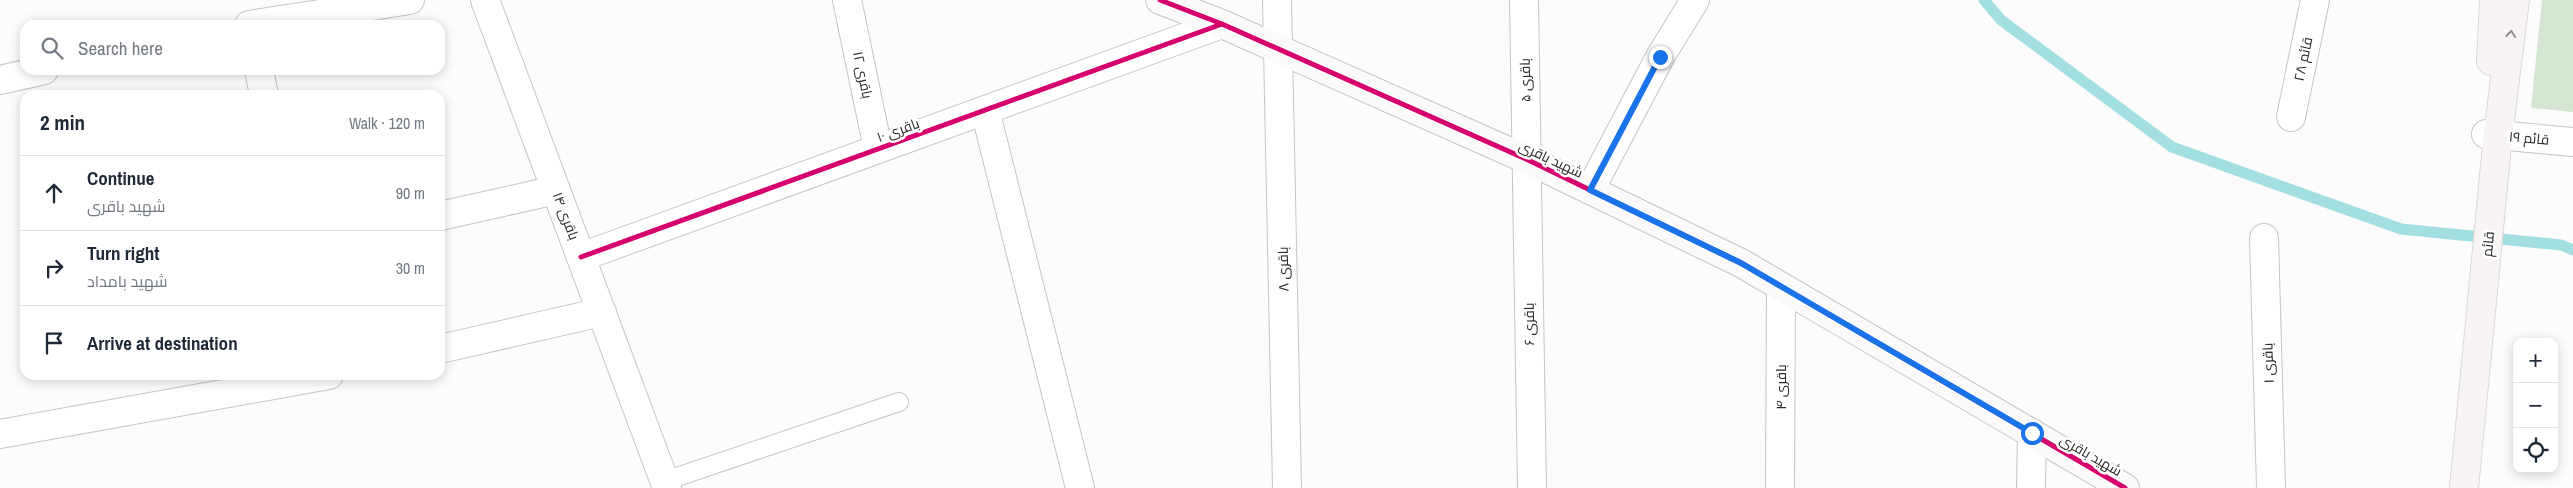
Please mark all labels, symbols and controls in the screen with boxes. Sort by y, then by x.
search box [20,20,445,75]
one-way arrow [2505,29,2516,37]
icon: search [38,34,66,62]
text: Search here [78,35,163,61]
street label: قائم ۲۸ [2290,35,2317,83]
route end [1649,46,1672,69]
street label: باقری ۱۲ [849,50,877,100]
street label: باقری ۵ [1516,58,1534,102]
text: 2 min [40,108,85,137]
text: Walk · 120 m [349,112,425,134]
street label: باقری ۱۰ [874,114,922,146]
street label: قائم ۱۹ [2508,127,2550,150]
street label: شهید باقری [1516,136,1586,182]
text: Continue [87,165,155,191]
icon: ahead [40,179,68,207]
text: 90 m [396,182,425,204]
street label: باقری ۱۴ [549,189,583,243]
text: شهید باقری [87,195,166,217]
street label: قائم [2478,230,2499,258]
text: Turn right [87,240,159,266]
street label: باقری ۸ [1274,246,1292,292]
icon: right [40,254,68,282]
text: 30 m [396,257,425,279]
text: شهید بامداد [87,270,168,292]
street label: باقری ۶ [1520,302,1538,346]
icon: arrive [40,329,68,357]
text: Arrive at destination [87,330,238,356]
map controls [2513,338,2558,473]
button: + [2513,338,2558,383]
street label: باقری ۱ [2258,342,2278,384]
street label: باقری ۴ [1772,364,1790,410]
button: − [2513,383,2558,428]
route start [2021,422,2044,445]
button: locate [2513,428,2558,473]
street label: شهید باقری [2057,430,2125,480]

